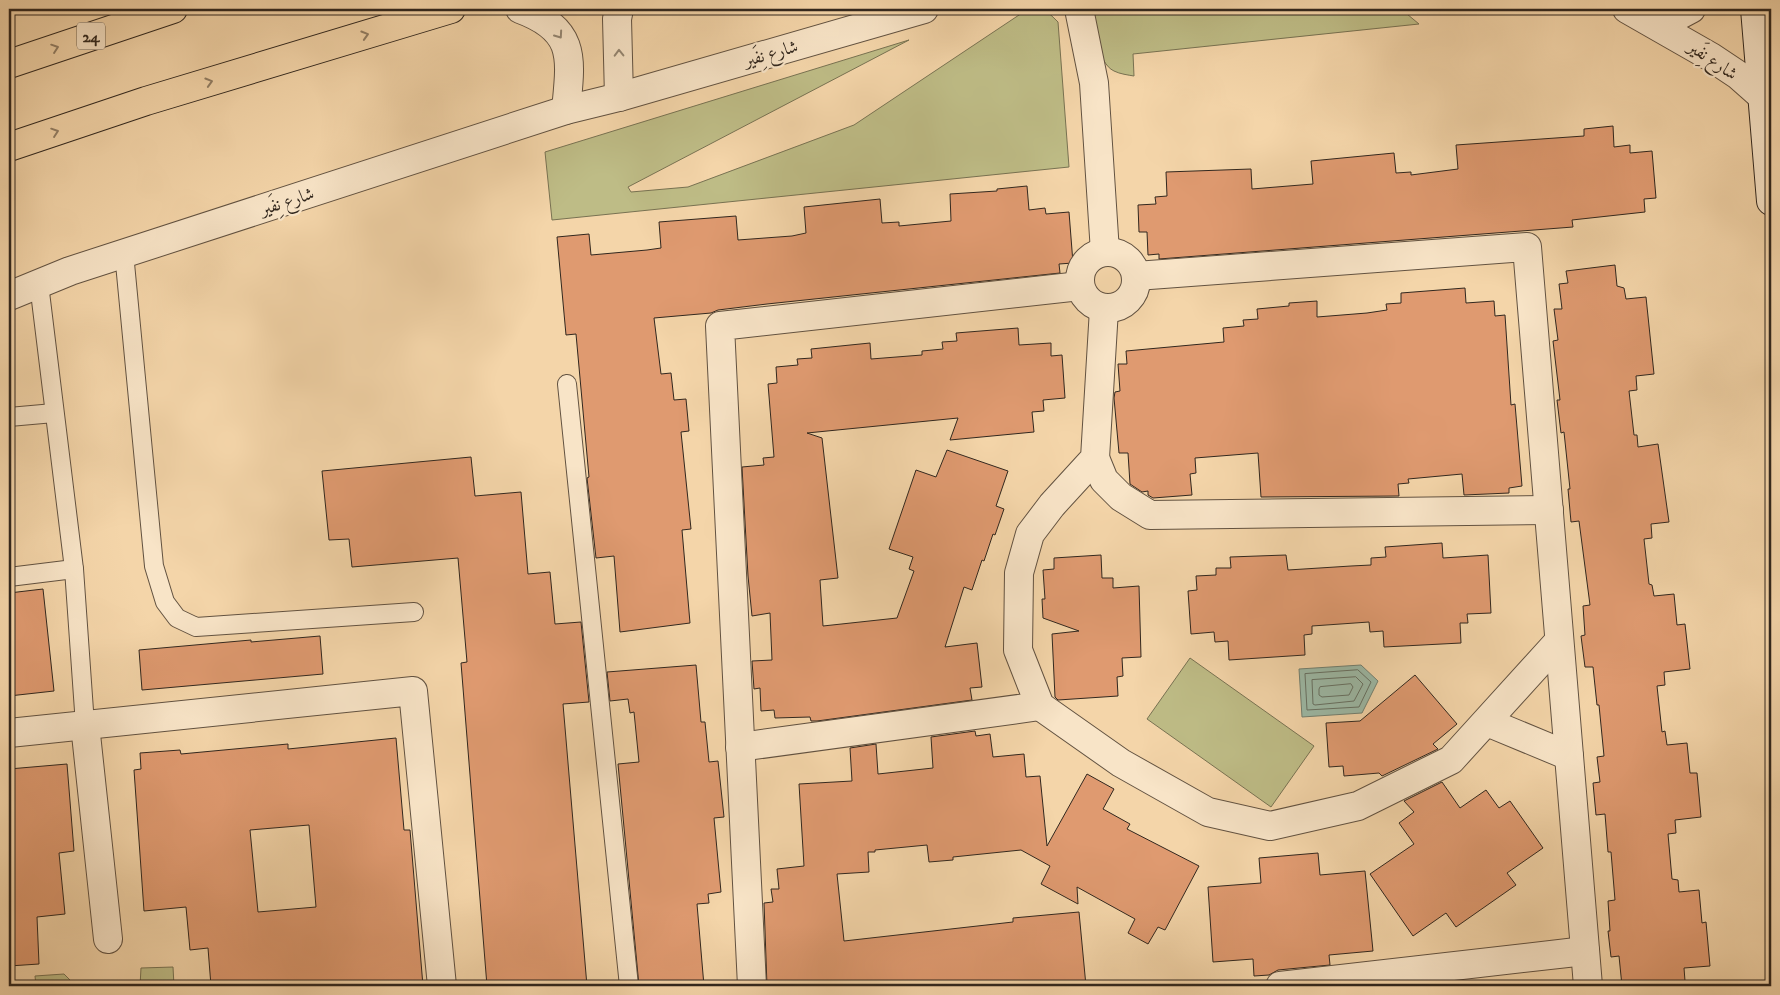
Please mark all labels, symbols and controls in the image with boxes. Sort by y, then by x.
road number: 24 [77,22,105,50]
one-way arrow [553,29,562,39]
one-way arrow [360,30,369,40]
street label: شارع نِفَير [739,33,802,76]
street label: شارع نِفَير [1680,33,1743,88]
one-way arrow [50,44,59,54]
one-way arrow [614,49,624,56]
one-way arrow [205,77,213,87]
one-way arrow [50,127,59,137]
street label: شارع نِفَير [255,180,318,224]

